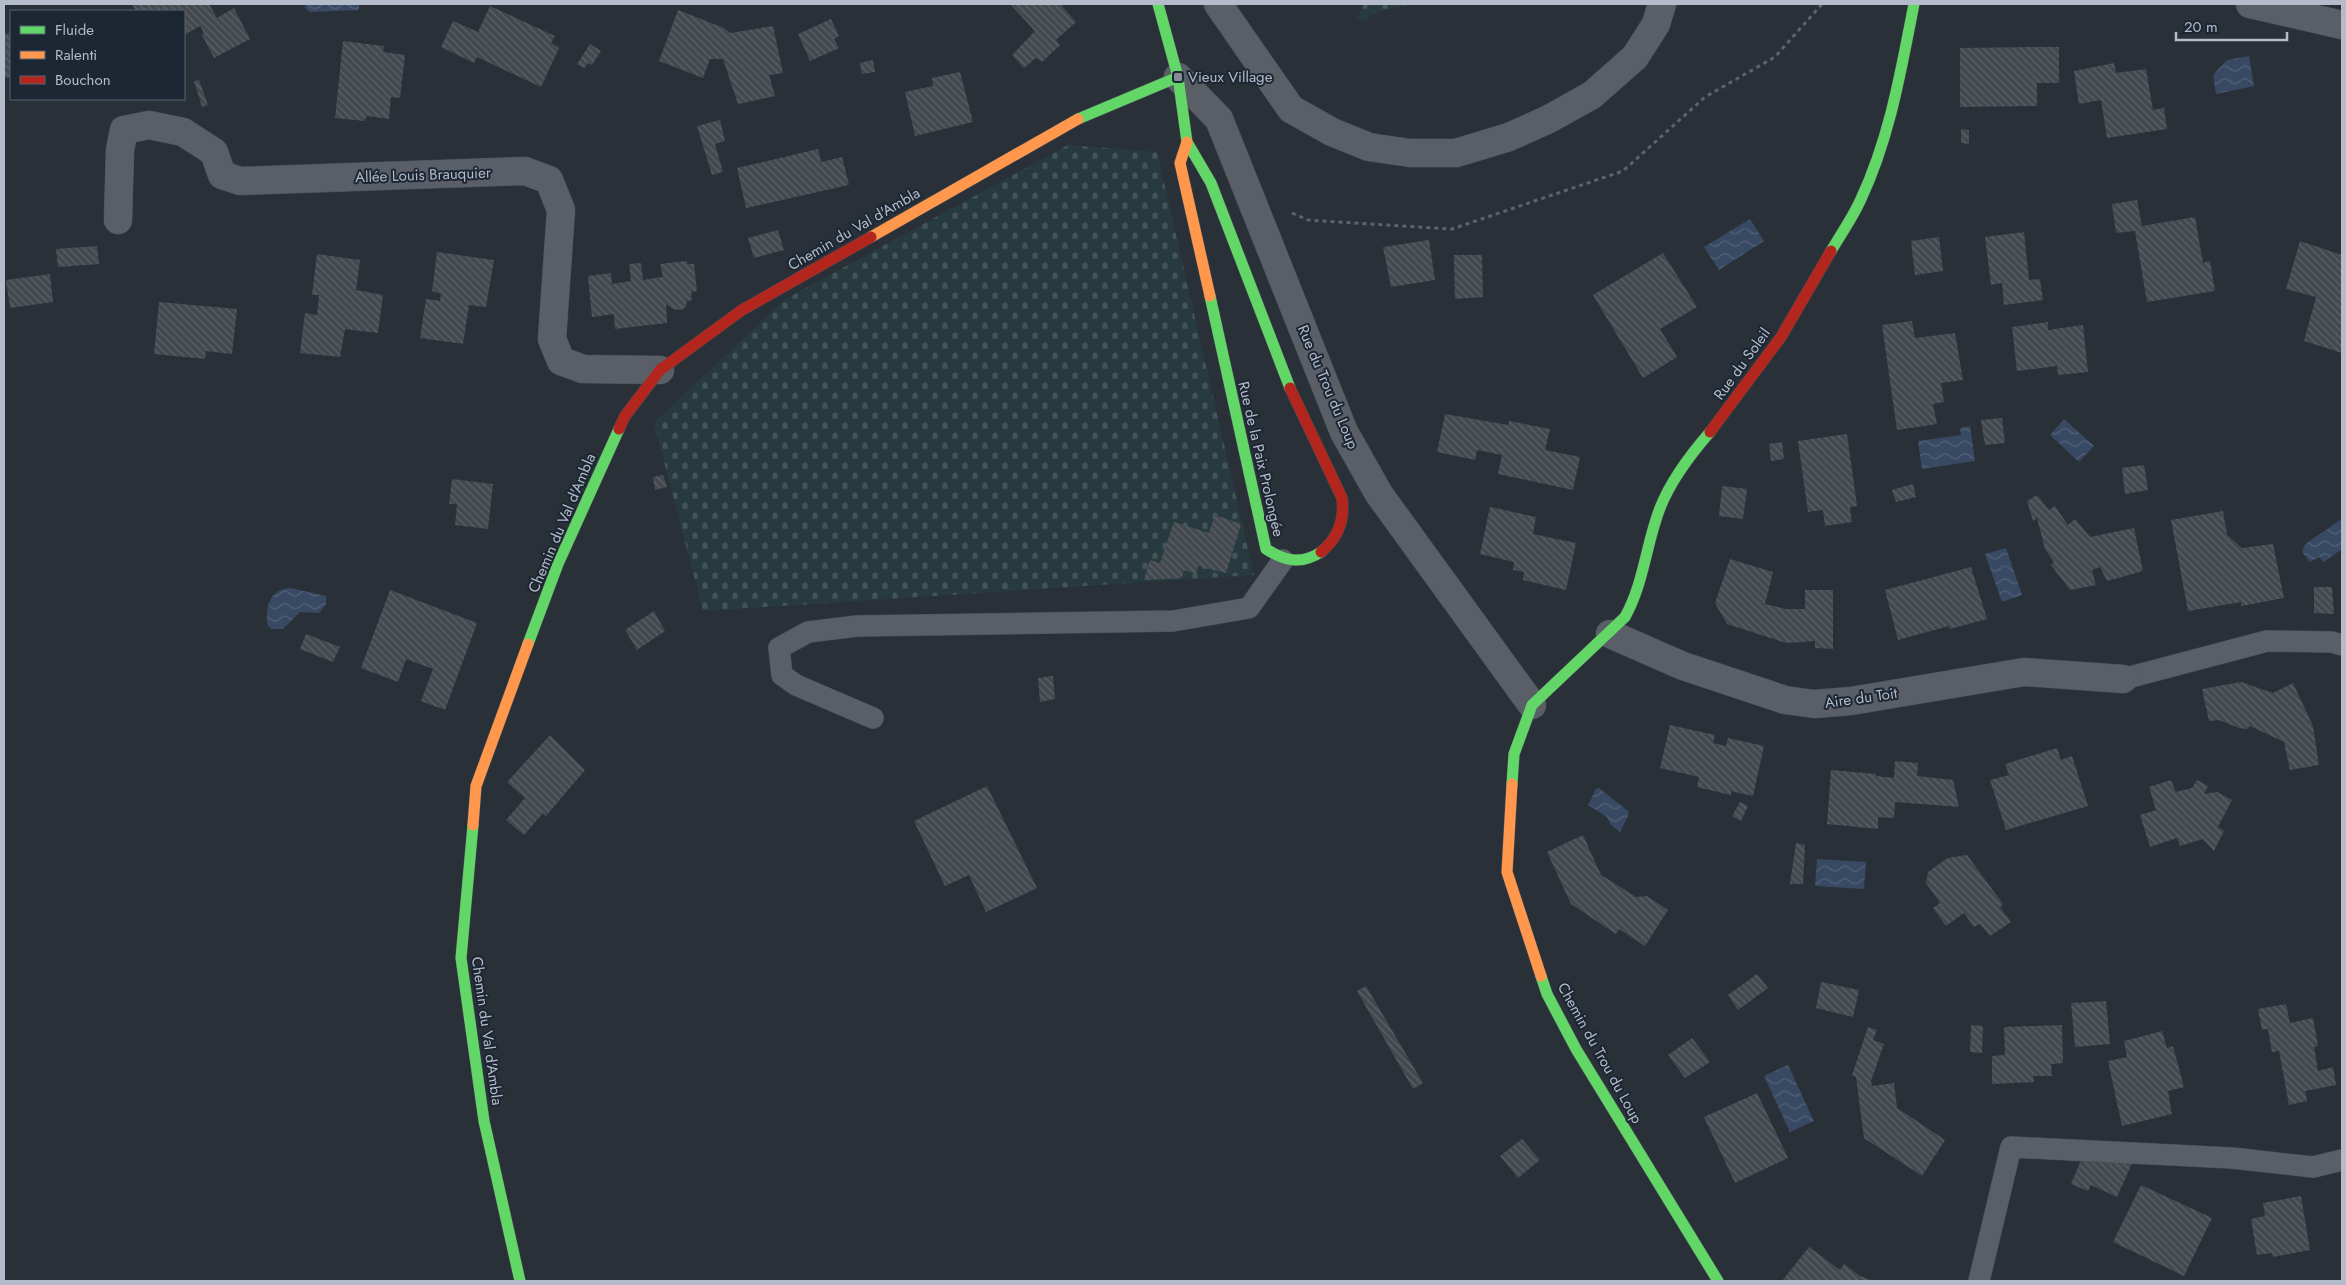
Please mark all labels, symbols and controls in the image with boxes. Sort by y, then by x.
legend [10,10,185,100]
scale bar [2176,10,2287,42]
text: 20 m [2184,16,2218,38]
text: Fluide [55,19,94,41]
text: Ralenti [55,44,97,66]
place label: Vieux Village [1188,66,1273,88]
text: Bouchon [55,69,111,91]
marker: Vieux Village [1172,71,1184,83]
street label: Allée Louis Brauquier [355,162,492,188]
street label: Chemin du Val d'Ambla [784,182,924,276]
street label: Rue du Trou du Loup [1292,321,1364,453]
street label: Rue du Soleil [1708,323,1776,405]
street label: Rue de la Paix Prolongée [1232,379,1290,539]
street label: Chemin du Val d'Ambla [523,450,601,596]
street label: Aire du Toit [1823,682,1899,714]
street label: Chemin du Val d'Ambla [466,955,508,1107]
street label: Chemin du Trou du Loup [1552,978,1648,1128]

